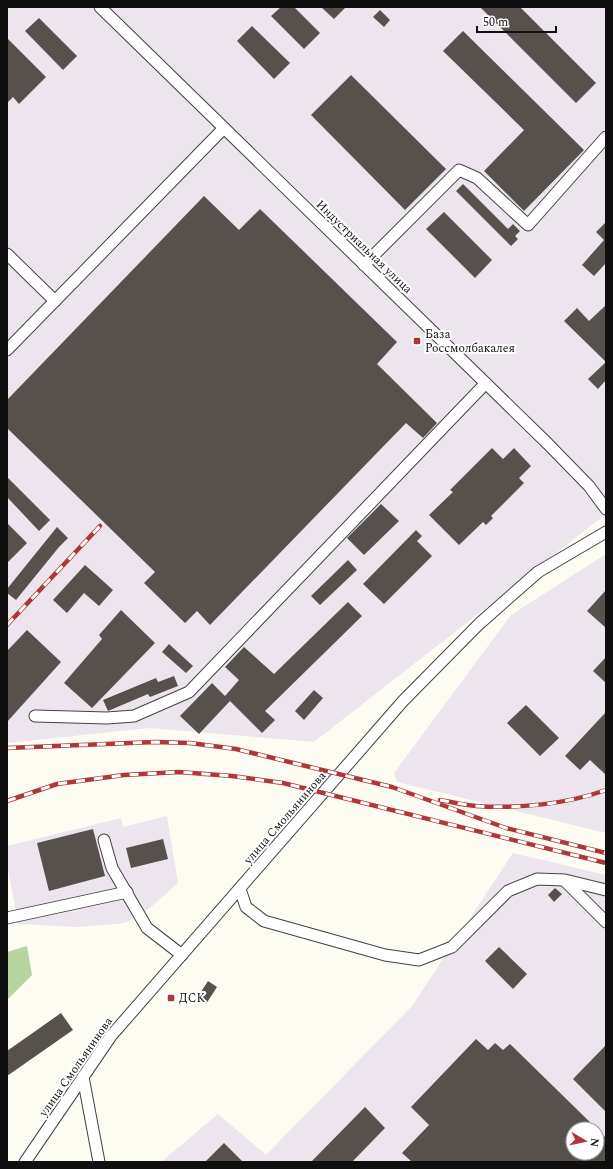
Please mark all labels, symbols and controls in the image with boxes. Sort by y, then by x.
scale bar [477,8,556,34]
text: 50 m [483,13,508,32]
street label: Индустриальная улица [311,196,417,298]
place label: База Россмолбакалея [425,325,515,358]
marker: База Россмолбакалея [412,336,422,346]
street label: улица Смольянинова [238,767,331,870]
place label: ДСК [179,989,205,1008]
marker: ДСК [166,993,176,1003]
street label: улица Смольянинова [34,1013,118,1122]
north arrow [565,1121,605,1161]
text: N [585,1137,603,1148]

